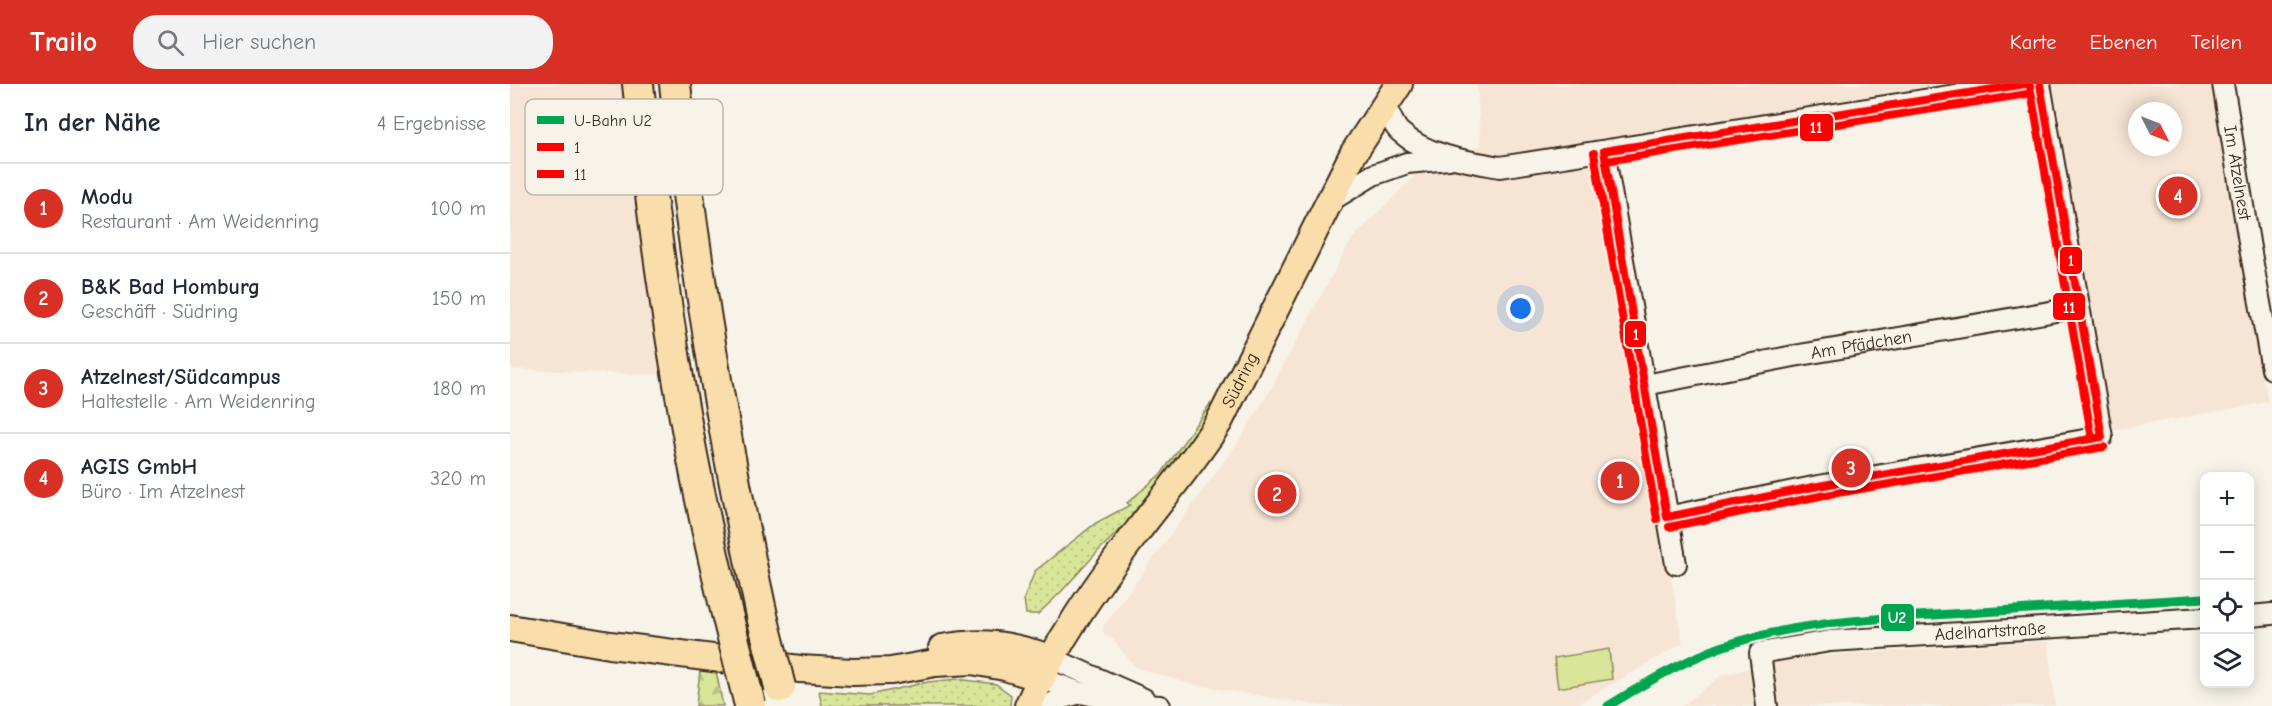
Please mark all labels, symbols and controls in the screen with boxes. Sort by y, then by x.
search box [133,15,553,69]
text: Trailo [30,26,97,58]
icon: search [154,26,187,59]
text: Hier suchen [202,29,316,55]
text: Karte [2010,30,2057,54]
text: Ebenen [2090,30,2158,54]
text: Teilen [2191,30,2242,54]
legend [525,99,723,195]
north arrow [2128,102,2182,156]
text: In der Nähe [24,108,161,138]
text: 4 Ergebnisse [377,112,486,135]
text: U-Bahn U2 [574,112,652,130]
line badge: 11 [1799,113,1834,142]
text: 11 [1810,119,1822,137]
street label: Im Atzelnest [2219,124,2256,223]
text: 1 [574,139,580,157]
text: 11 [574,166,587,184]
pin: 4 [2158,174,2198,218]
text: Modu [81,184,133,210]
text: 1 [40,197,47,220]
text: 100 m [431,197,486,220]
text: Restaurant · Am Weidenring [81,210,319,233]
line badge: 1 [2059,246,2083,275]
text: 1 [2068,252,2074,270]
text: B&K Bad Homburg [81,274,260,300]
text: 2 [39,287,48,310]
text: 150 m [432,287,486,310]
line badge: 11 [2052,292,2086,321]
your location [1506,294,1535,323]
text: 11 [2063,299,2075,317]
text: Geschäft · Südring [81,300,238,323]
line badge: 1 [1624,320,1647,348]
street label: Am Pfädchen [1809,325,1913,363]
text: 1 [1633,326,1639,344]
street label: Südring [1217,349,1263,411]
text: Atzelnest/Südcampus [81,364,280,390]
text: 3 [39,377,48,400]
text: 180 m [432,377,486,400]
text: Haltestelle · Am Weidenring [81,390,316,413]
pin: 3 [1832,446,1870,490]
text: AGIS GmbH [81,454,197,480]
pin: 1 [1600,458,1640,504]
text: 4 [39,467,48,490]
text: 320 m [430,467,486,490]
pin: 2 [1258,472,1296,516]
map controls [2200,472,2254,688]
button: + [2200,472,2254,526]
text: Büro · Im Atzelnest [81,480,245,503]
button: − [2200,526,2254,580]
button: locate [2200,580,2254,634]
line badge: U2 [1880,603,1915,632]
text: U2 [1888,609,1906,627]
street label: Adelhartstraße [1934,617,2047,645]
button: layers [2200,634,2254,688]

